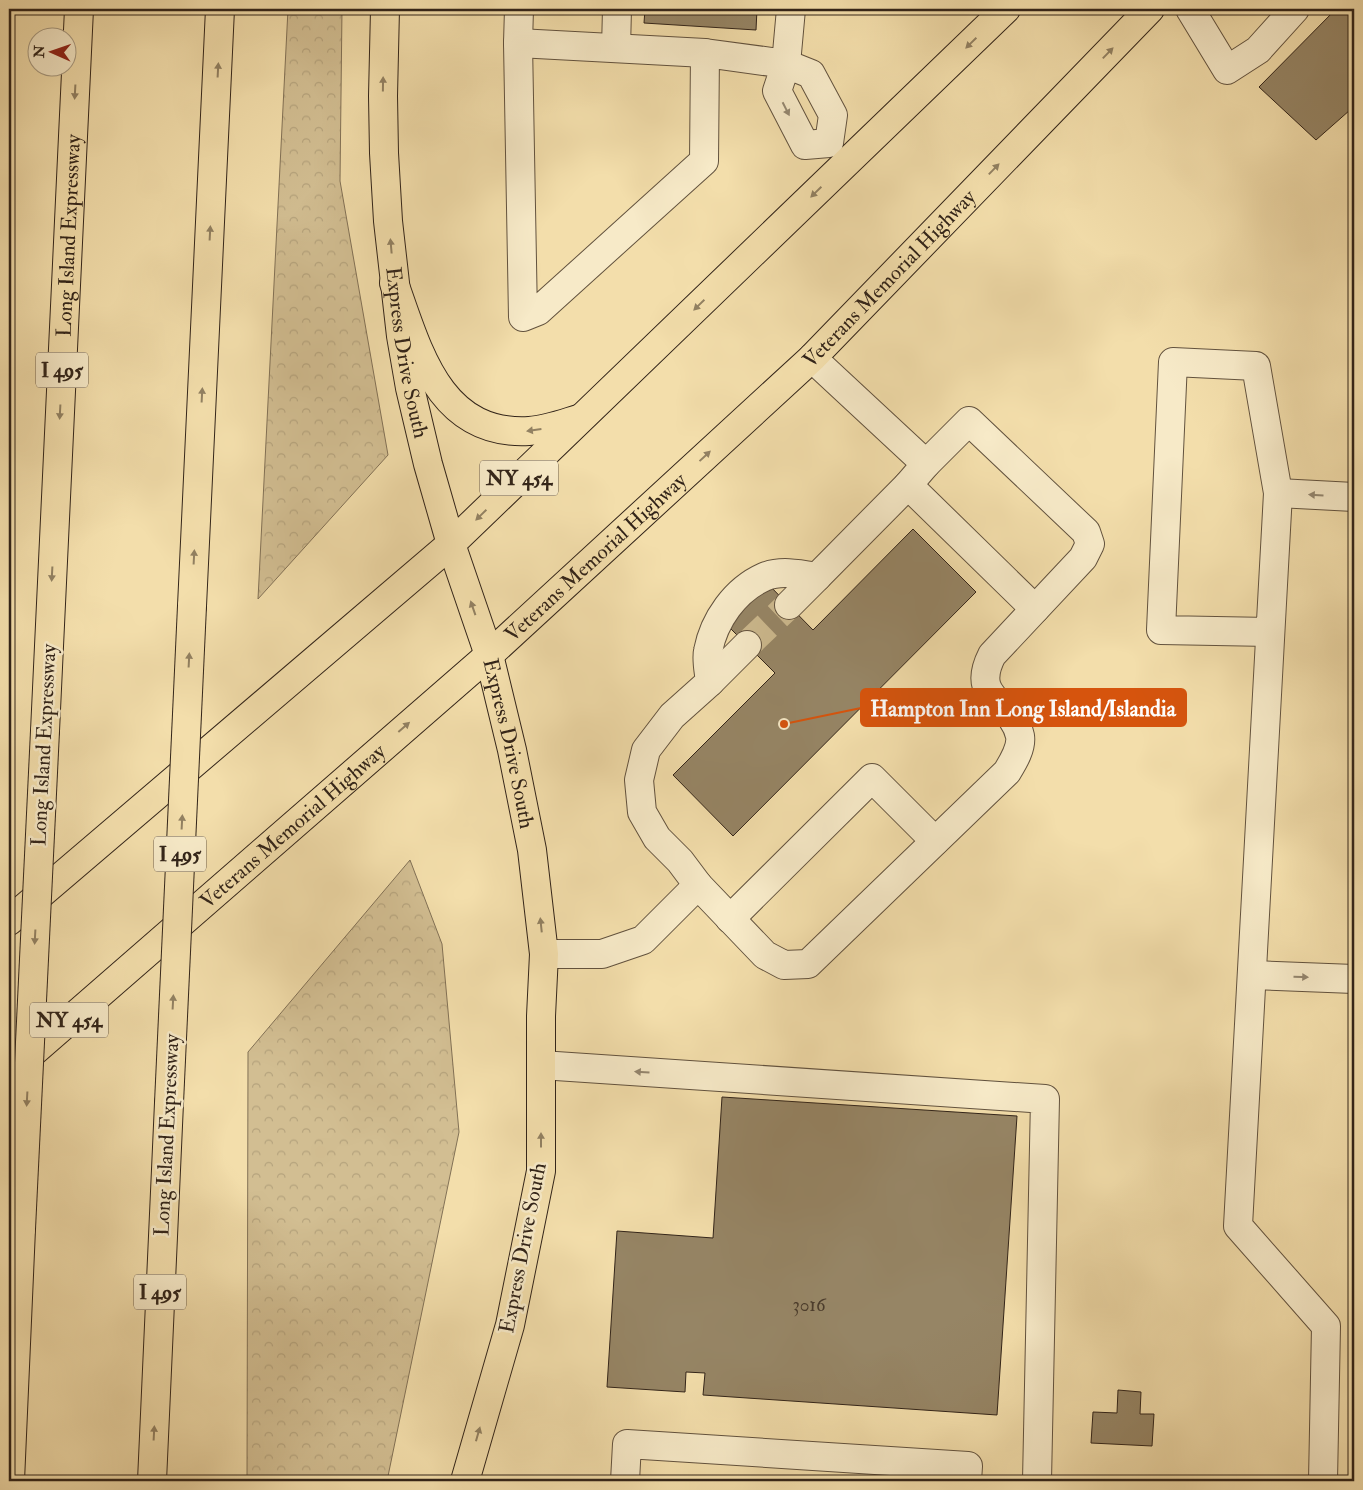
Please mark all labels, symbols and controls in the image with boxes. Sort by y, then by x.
north arrow [28,28,78,78]
one-way arrow [965,37,977,49]
text: N [31,45,48,59]
one-way arrow [1101,47,1113,59]
one-way arrow [214,62,222,78]
one-way arrow [379,76,387,92]
one-way arrow [71,85,79,101]
one-way arrow [782,101,790,116]
street label: Long Island Expressway [50,133,87,337]
one-way arrow [988,164,1000,176]
street label: Veterans Memorial Highway [797,183,982,374]
one-way arrow [810,186,822,198]
one-way arrow [206,224,214,240]
one-way arrow [387,238,395,254]
street label: Express Drive South [380,265,435,441]
one-way arrow [693,299,705,311]
road number: I 495 [36,352,88,388]
one-way arrow [198,387,206,403]
one-way arrow [56,404,64,420]
one-way arrow [526,426,542,434]
one-way arrow [699,450,711,462]
road number: NY 454 [480,460,558,496]
street label: Veterans Memorial Highway [499,466,693,648]
one-way arrow [1308,490,1324,498]
one-way arrow [476,509,488,521]
one-way arrow [191,549,199,565]
one-way arrow [48,567,56,583]
one-way arrow [469,601,476,616]
street label: Long Island Expressway [25,642,63,847]
one-way arrow [186,651,194,667]
street label: Express Drive South [477,656,541,831]
callout: Hampton Inn Long Island/Islandia [861,689,1186,726]
text: Hampton Inn Long Island/Islandia [870,695,1177,724]
one-way arrow [398,721,410,733]
street label: Veterans Memorial Highway [194,737,392,914]
one-way arrow [178,814,186,830]
road number: I 495 [154,836,206,872]
one-way arrow [537,916,545,932]
one-way arrow [31,929,39,945]
one-way arrow [1293,973,1309,981]
one-way arrow [170,994,178,1010]
road number: NY 454 [30,1002,108,1038]
street label: Long Island Expressway [148,1032,186,1237]
one-way arrow [634,1068,650,1076]
one-way arrow [23,1091,31,1107]
one-way arrow [537,1131,545,1147]
street label: Express Drive South [493,1160,553,1336]
road number: I 495 [134,1274,186,1310]
house number: 3016 [792,1293,827,1317]
one-way arrow [150,1424,158,1440]
one-way arrow [475,1427,483,1442]

